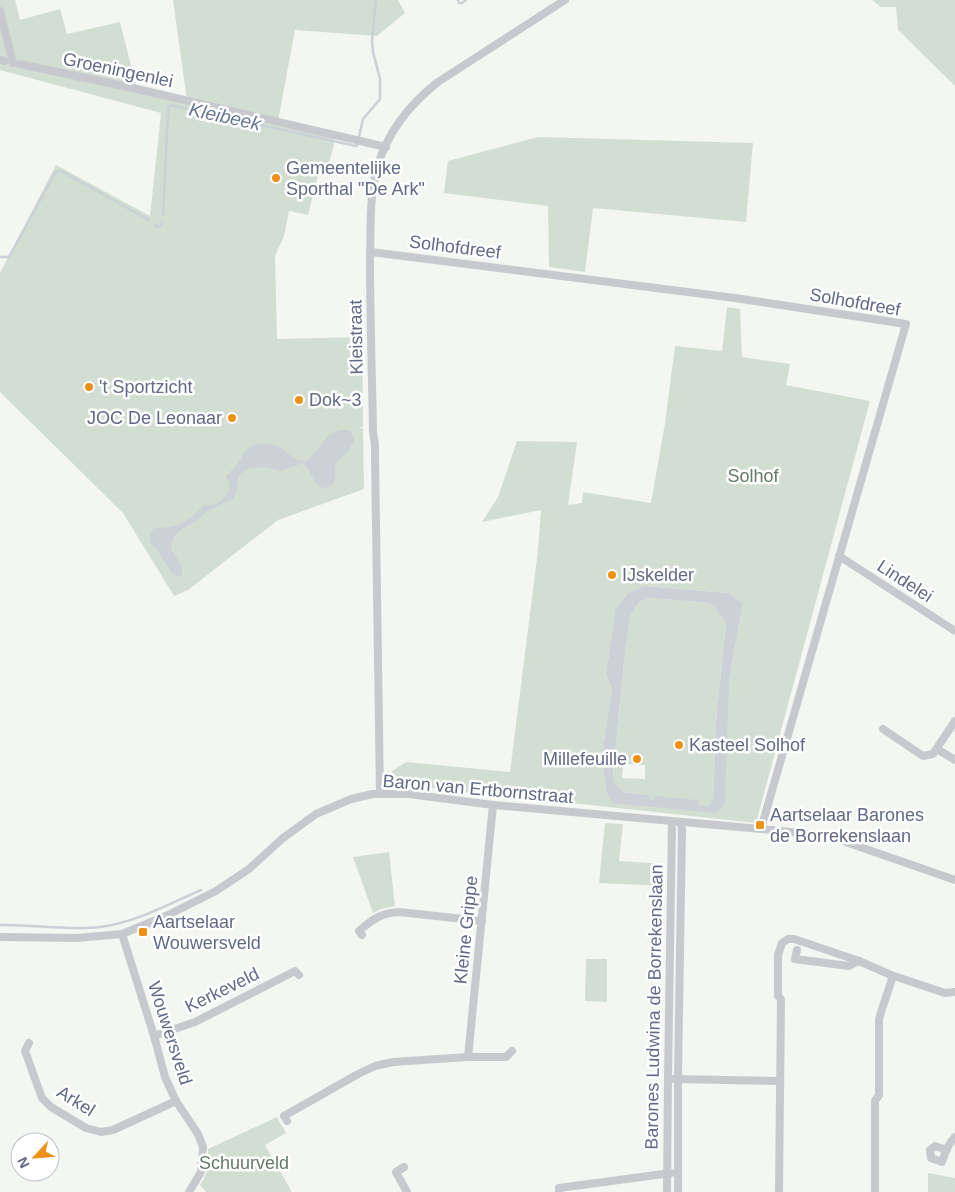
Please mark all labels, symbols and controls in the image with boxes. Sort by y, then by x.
street label: Groeningenlei [61,49,175,91]
water label: Kleibeek [187,99,264,135]
place label: Gemeentelijke Sporthal "De Ark" [286,158,425,199]
marker: Gemeentelijke Sporthal "De Ark" [270,172,282,184]
street label: Solhofdreef [408,231,503,263]
street label: Solhofdreef [808,284,903,320]
street label: Kleistraat [345,299,367,375]
place label: 't Sportzicht [99,377,192,397]
marker: 't Sportzicht [83,381,95,393]
place label: Dok~3 [309,390,362,410]
marker: Dok~3 [293,394,305,406]
place label: JOC De Leonaar [87,408,222,428]
marker: JOC De Leonaar [226,412,238,424]
park label: Solhof [727,466,780,486]
street label: Lindelei [874,556,936,606]
place label: IJskelder [622,565,694,585]
marker: IJskelder [606,569,618,581]
place label: Kasteel Solhof [689,735,806,755]
marker: Kasteel Solhof [673,739,685,751]
place label: Millefeuille [543,749,627,769]
marker: Millefeuille [631,753,643,765]
street label: Baron van Ertbornstraat [382,771,574,807]
place label: Aartselaar Barones de Borrekenslaan [770,805,924,846]
marker: Aartselaar Barones de Borrekenslaan [754,819,766,831]
street label: Barones Ludwina de Borrekenslaan [642,864,666,1150]
street label: Kleine Grippe [450,875,482,985]
place label: Aartselaar Wouwersveld [153,912,261,953]
marker: Aartselaar Wouwersveld [137,926,149,938]
street label: Kerkeveld [182,963,262,1017]
street label: Wouwersveld [144,979,196,1087]
street label: Arkel [53,1082,99,1120]
north arrow [10,1132,60,1182]
park label: Schuurveld [199,1153,289,1173]
text: N [14,1155,33,1171]

